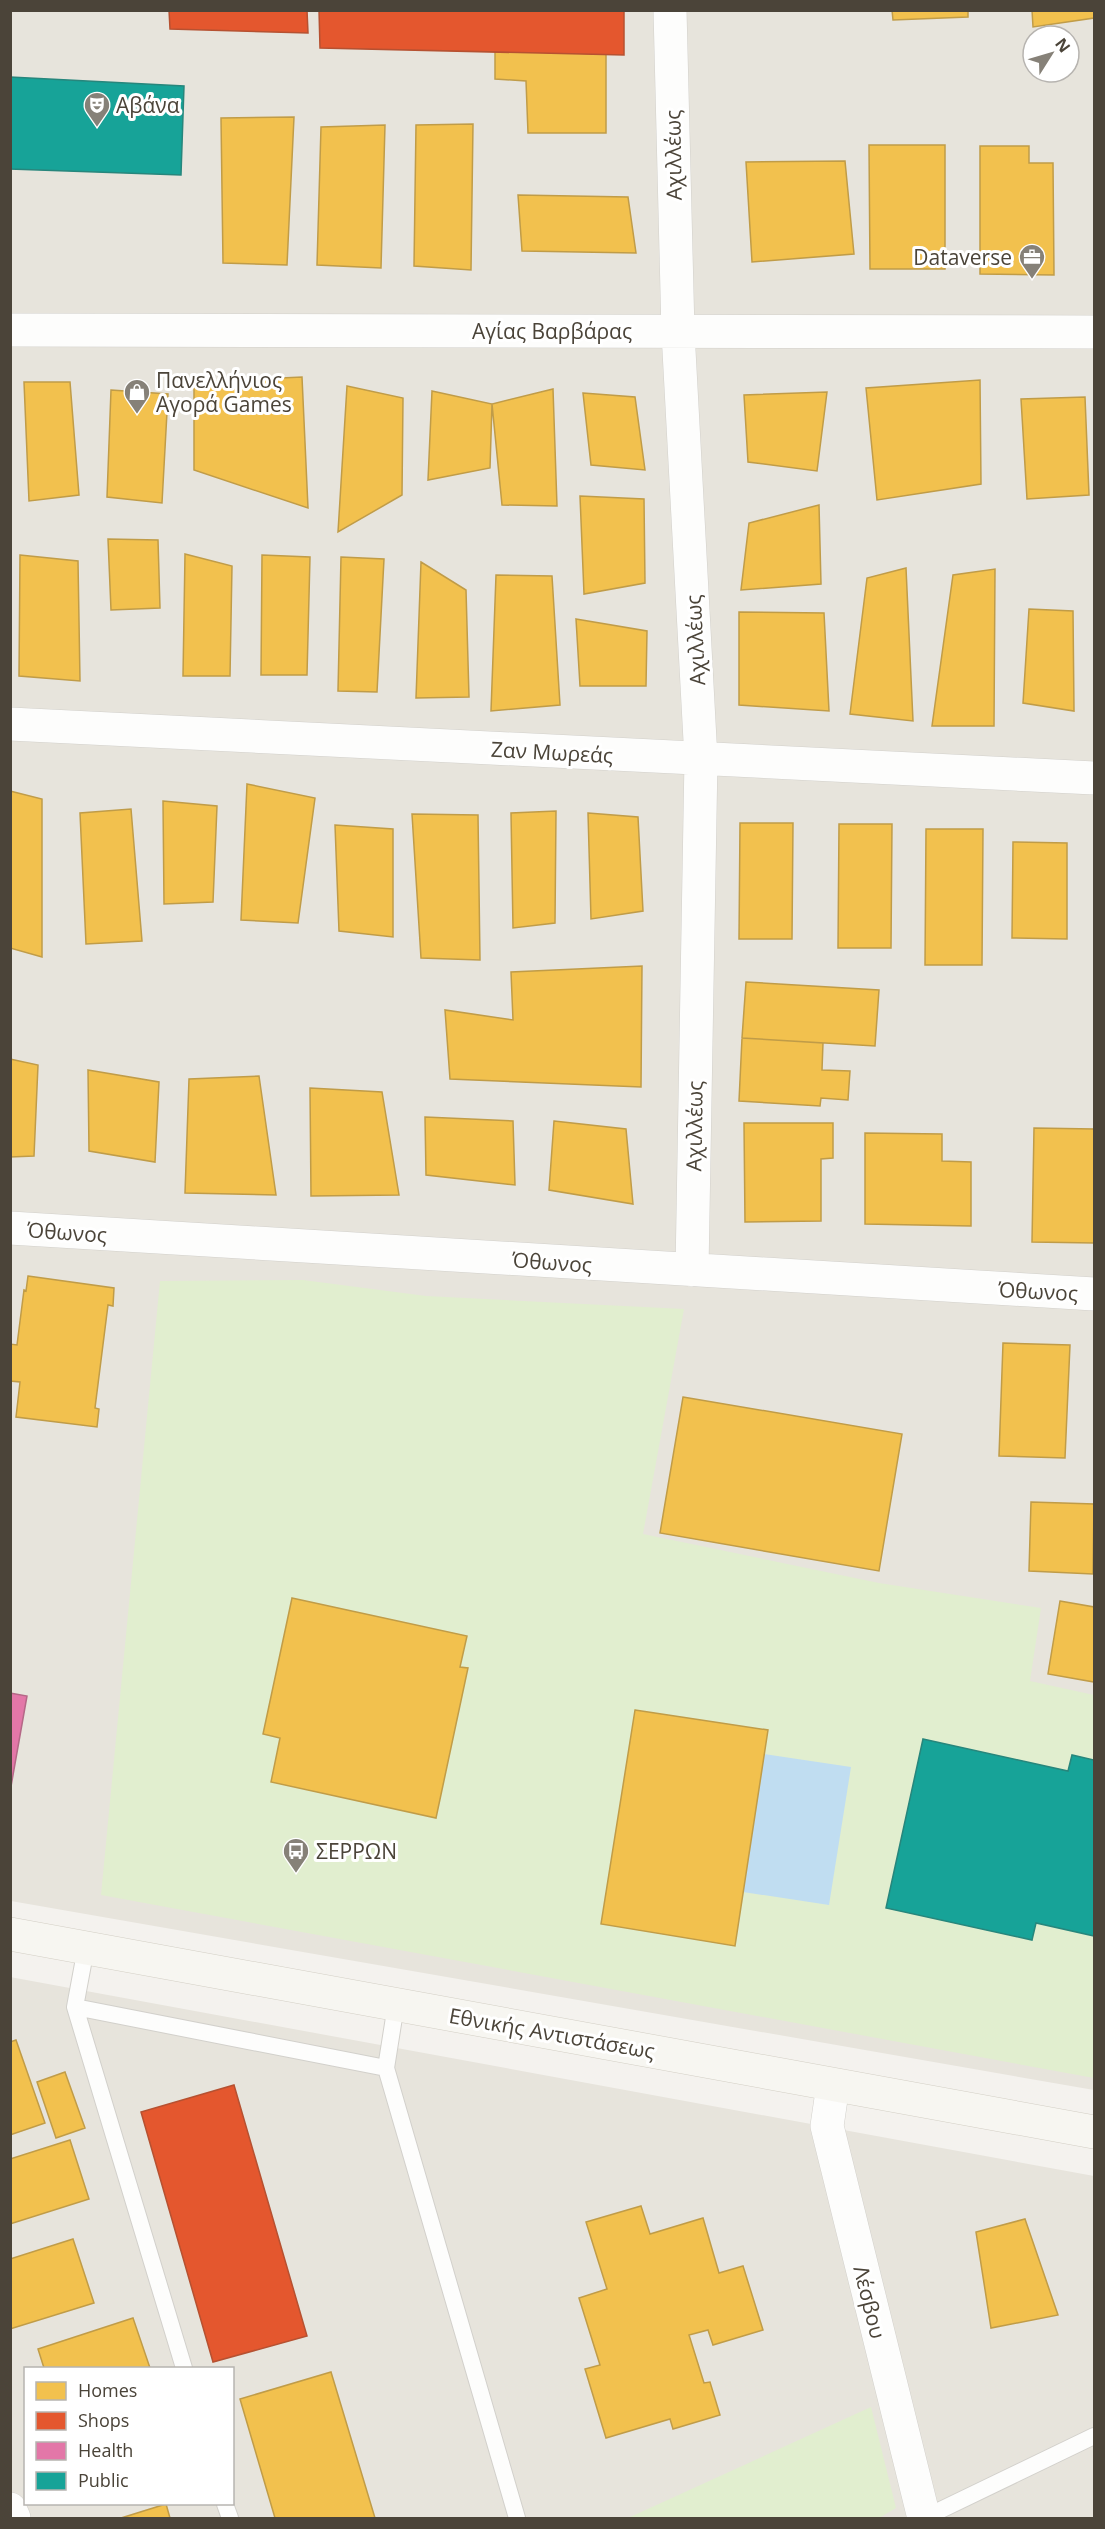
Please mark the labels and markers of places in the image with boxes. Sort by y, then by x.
theatre icon: Αβάνα [82,90,112,128]
place label: Αβάνα [116,91,180,119]
office icon: Dataverse [1017,242,1047,280]
place label: Dataverse [913,243,1012,271]
place label: Πανελλήνιος Αγορά Games [156,366,292,418]
shop icon: Πανελλήνιος Αγορά Games [122,377,152,415]
bus stop icon: ΣΕΡΡΩΝ [281,1836,311,1874]
place label: ΣΕΡΡΩΝ [316,1837,397,1865]

